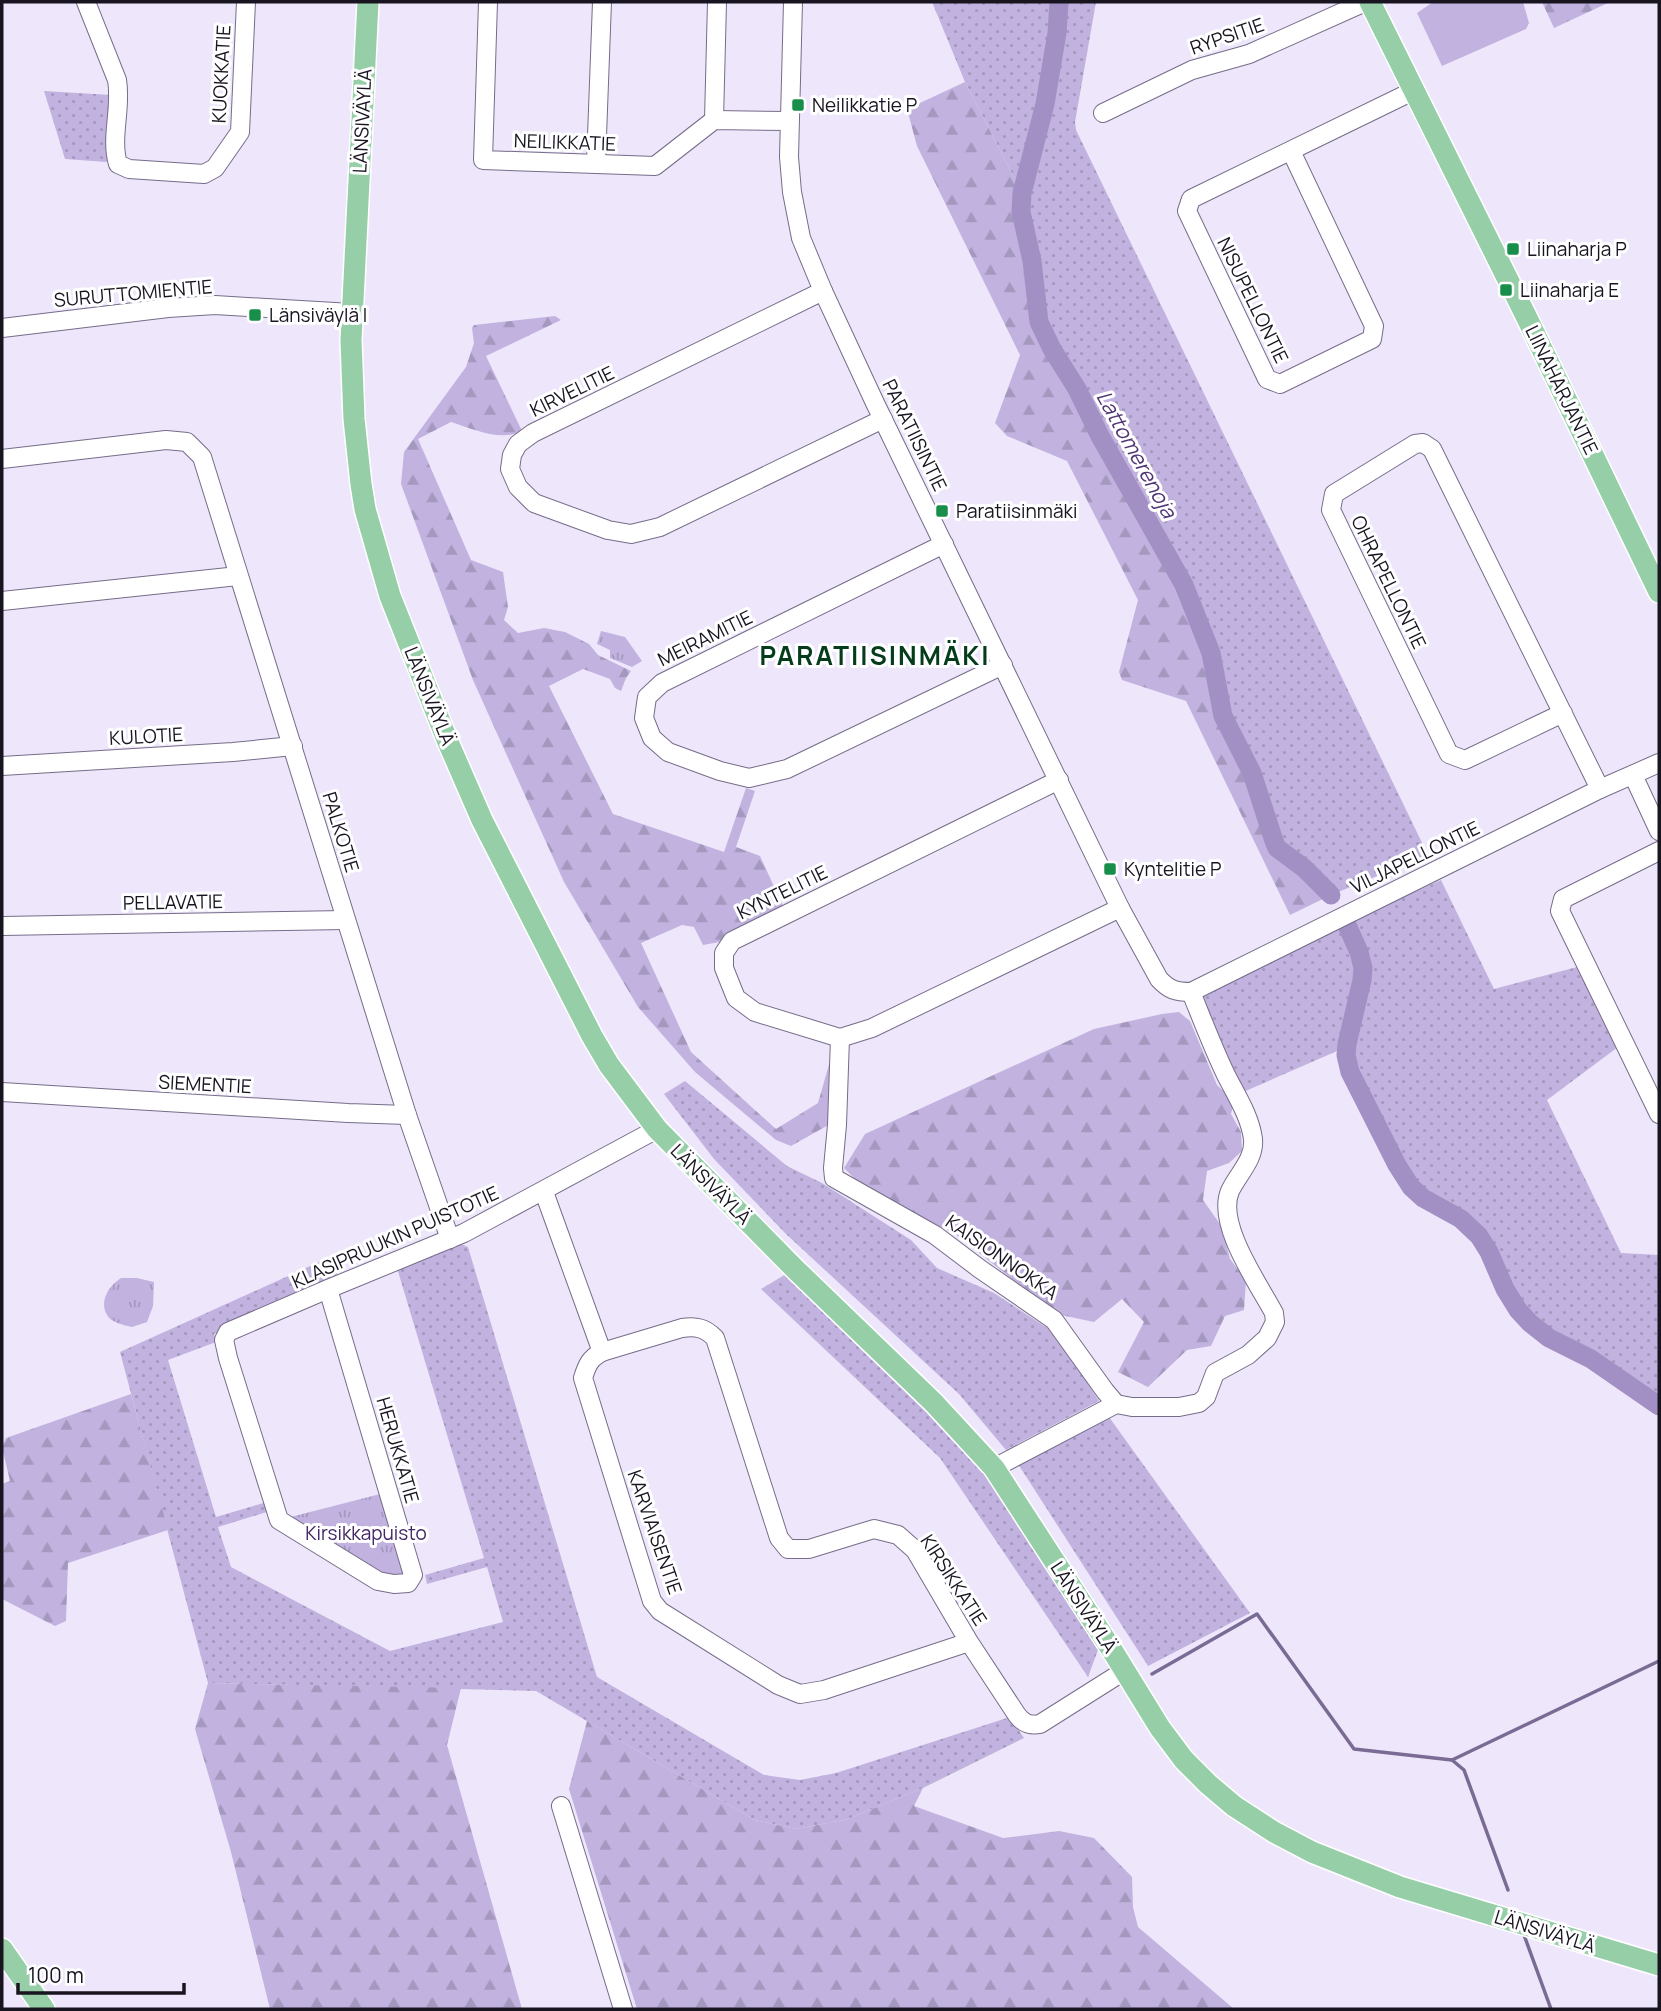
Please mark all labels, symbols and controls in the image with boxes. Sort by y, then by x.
street label: RYPSITIE [1187,11,1267,61]
street label: KUOKKATIE [205,24,237,124]
street label: LÄNSIVÄYLÄ [346,68,378,174]
place label: Neilikkatie P [812,92,917,118]
marker: Neilikkatie P [790,97,806,113]
street label: NEILIKKATIE [513,127,617,157]
street label: NISUPELLONTIE [1211,233,1295,367]
place label: Liinaharja P [1527,236,1627,262]
marker: Liinaharja P [1505,241,1521,257]
street label: SURUTTOMIENTIE [53,273,213,313]
place label: Liinaharja E [1520,277,1619,303]
marker: Liinaharja E [1498,282,1514,298]
place label: Länsiväylä I [269,302,367,328]
marker: Länsiväylä I [247,307,263,323]
street label: LIINAHARJANTIE [1519,321,1605,459]
street label: KIRVELITIE [526,359,618,423]
street label: PARATIISINTIE [877,375,953,495]
water label: Lattomerenoja [1090,385,1184,524]
place label: Paratiisinmäki [956,498,1077,524]
marker: Paratiisinmäki [934,503,950,519]
street label: OHRAPELLONTIE [1345,511,1433,653]
street label: MEIRAMITIE [653,604,757,672]
district label: PARATIISINMÄKI [760,637,990,673]
street label: LÄNSIVÄYLÄ [398,643,462,749]
street label: KULOTIE [108,721,184,751]
street label: PALKOTIE [316,789,366,875]
street label: VILJAPELLONTIE [1346,814,1484,900]
place label: Kyntelitie P [1124,856,1221,882]
street label: KYNTELITIE [732,859,832,925]
marker: Kyntelitie P [1102,861,1118,877]
street label: PELLAVATIE [123,888,223,916]
street label: SIEMENTIE [158,1069,252,1099]
street label: LÄNSIVÄYLÄ [665,1138,757,1230]
street label: KLASIPRUUKIN PUISTOTIE [288,1180,502,1294]
street label: KAISIONNOKKA [940,1208,1064,1306]
street label: HERUKKATIE [370,1394,426,1506]
street label: KARVIAISENTIE [622,1466,688,1598]
park label: Kirsikkapuisto [305,1520,427,1546]
street label: KIRSIKKATIE [915,1529,993,1631]
street label: LÄNSIVÄYLÄ [1045,1556,1123,1658]
street label: LÄNSIVÄYLÄ [1491,1903,1599,1959]
scale bar [18,1952,184,1996]
text: 100 m [28,1961,84,1989]

